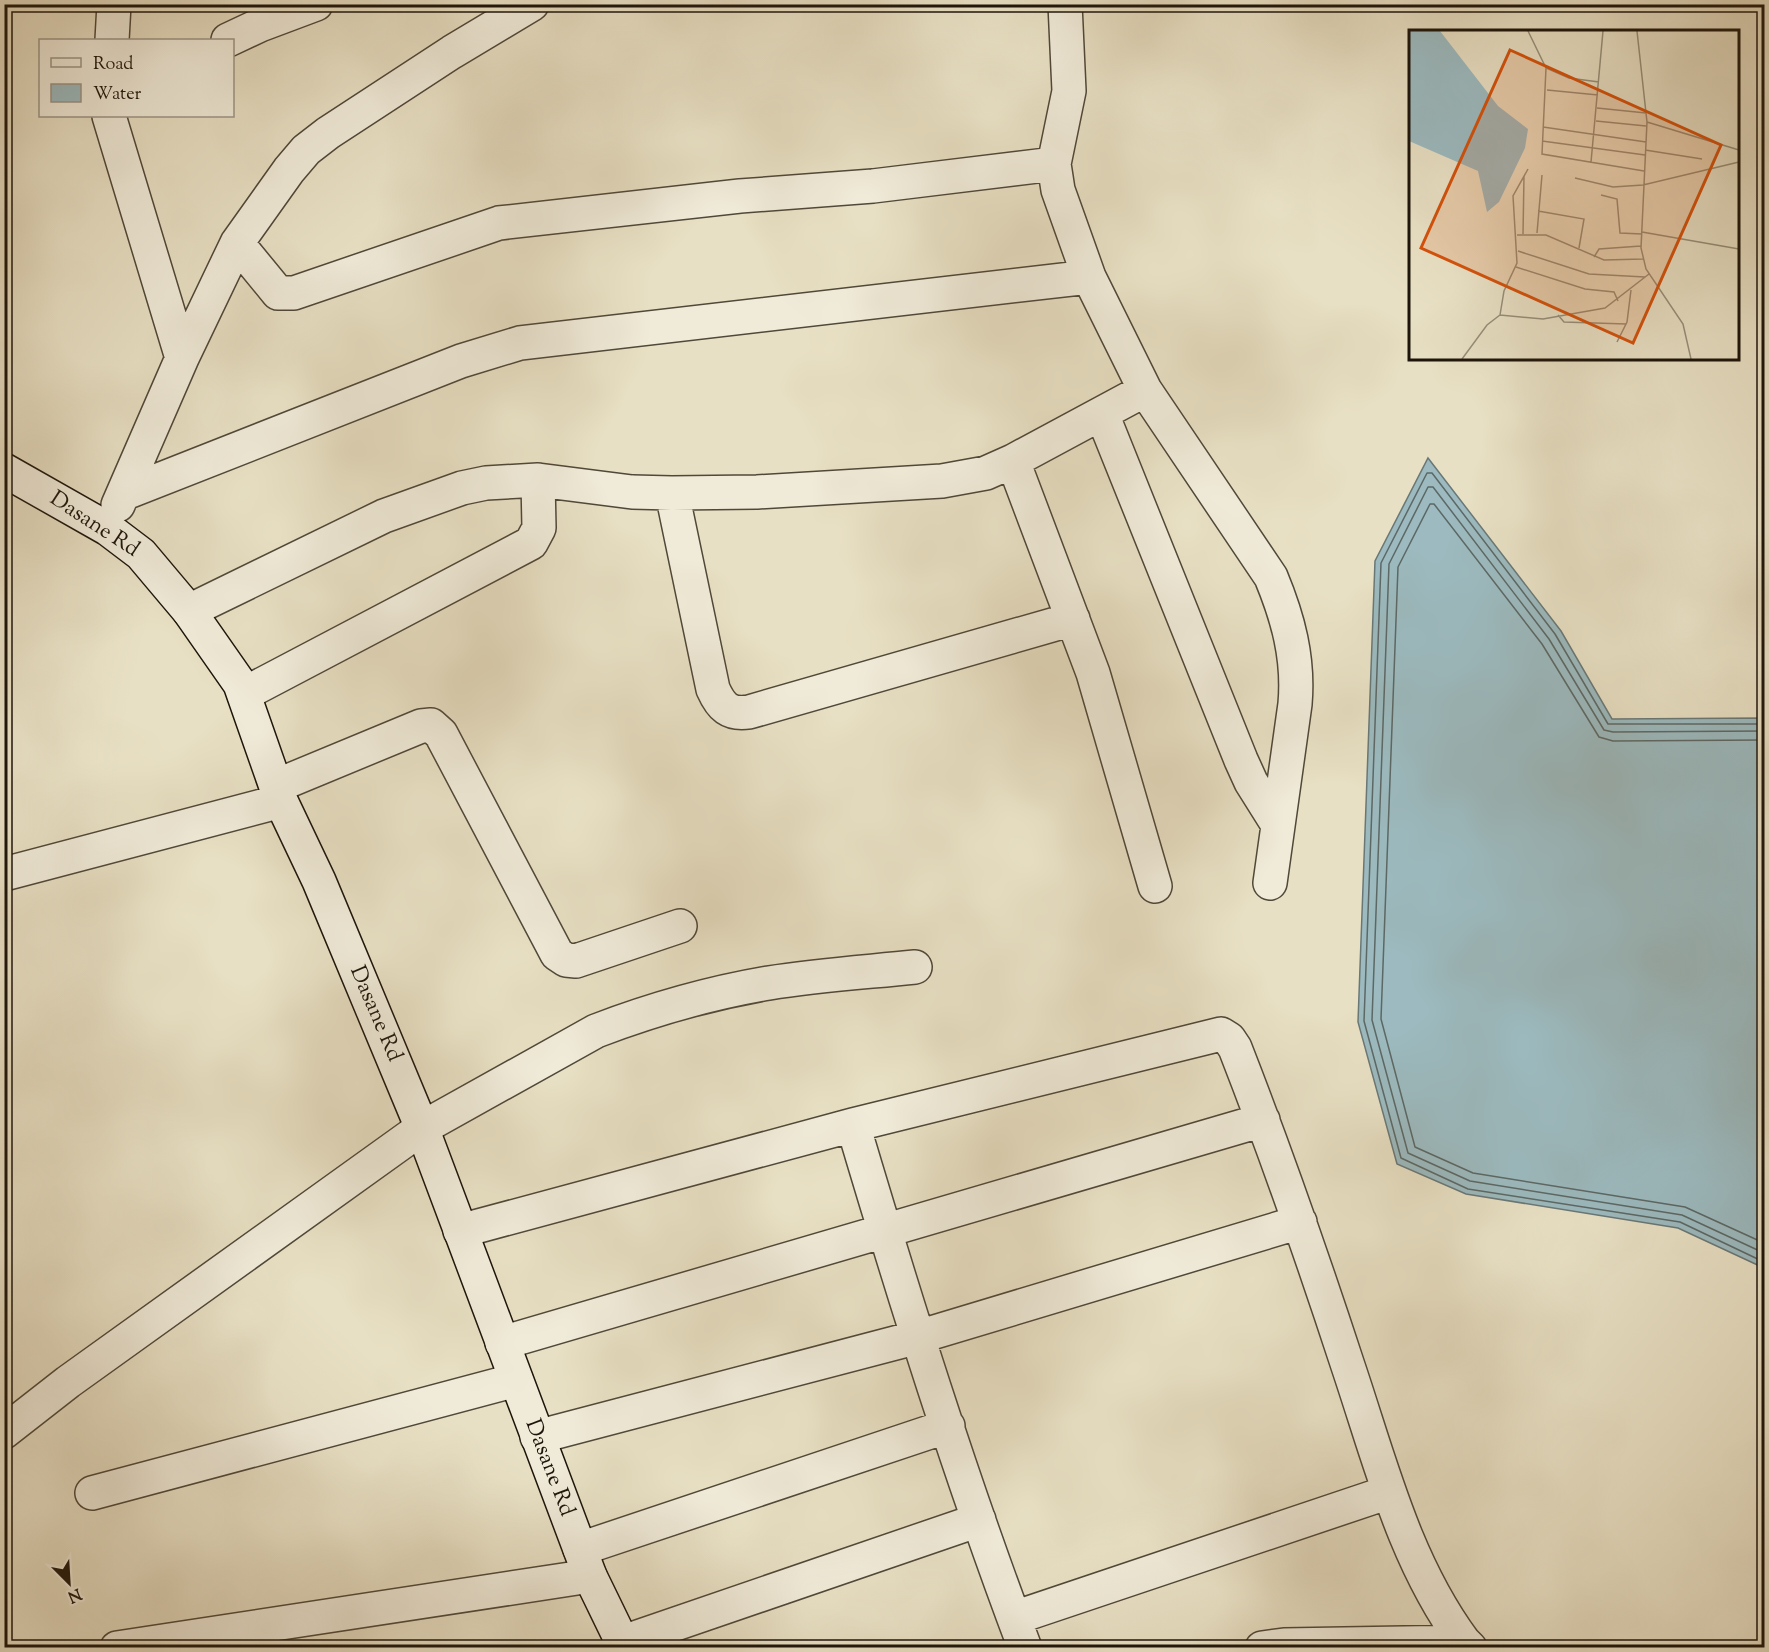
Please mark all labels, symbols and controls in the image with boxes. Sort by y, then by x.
inset map [1409,30,1739,360]
legend [39,39,234,117]
text: Road [93,52,133,78]
text: Water [93,82,142,108]
street label: Dasane Rd [43,484,145,566]
street label: Dasane Rd [340,961,410,1067]
street label: Dasane Rd [516,1415,582,1521]
north arrow [39,1553,99,1613]
text: N [63,1581,85,1608]

